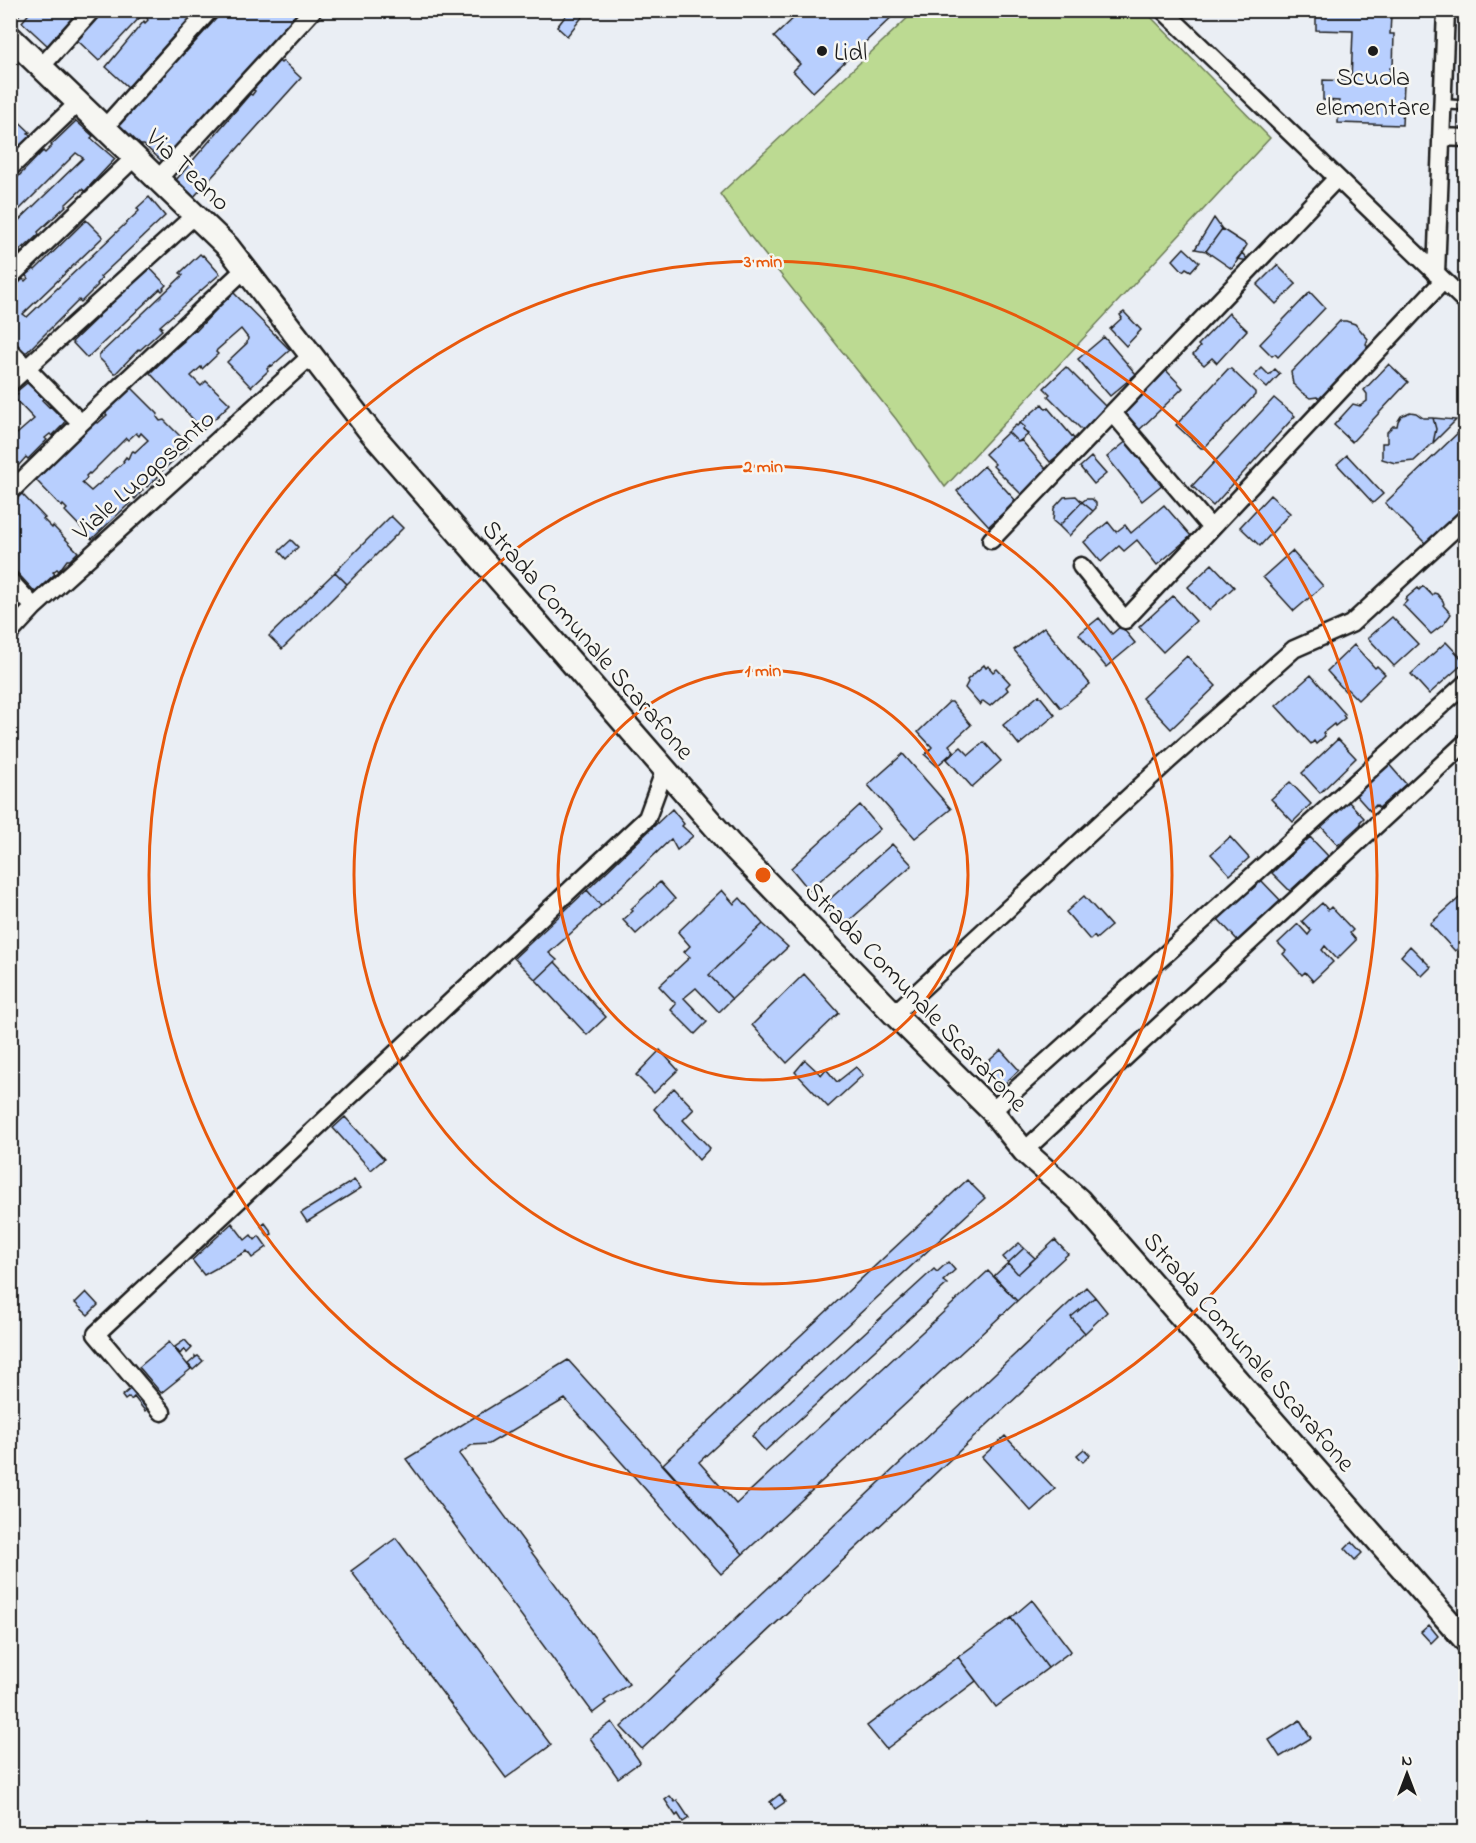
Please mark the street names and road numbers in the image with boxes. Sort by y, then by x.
street label: Via Teano [135,120,238,222]
street label: Viale Luogosanto [65,402,225,551]
street label: Strada Comunale Scarafone [471,512,702,770]
street label: Strada Comunale Scarafone [794,874,1036,1122]
street label: Strada Comunale Scarafone [1132,1224,1363,1482]

